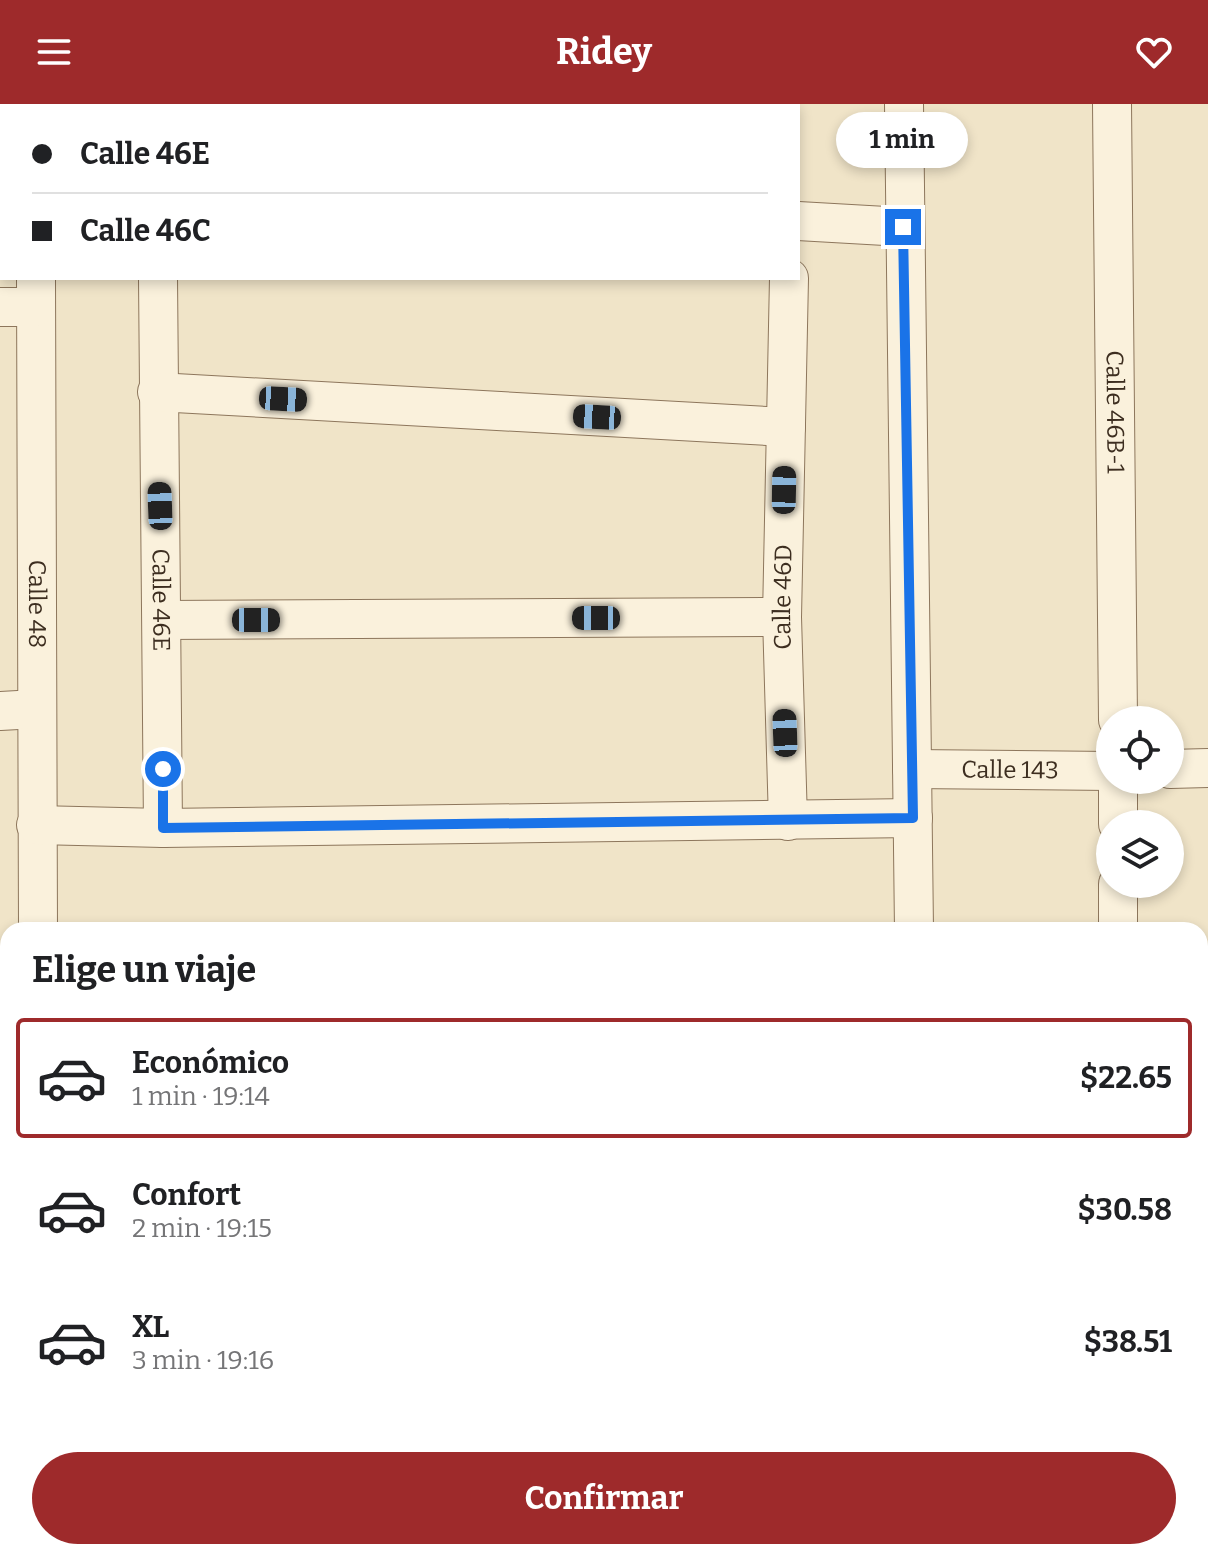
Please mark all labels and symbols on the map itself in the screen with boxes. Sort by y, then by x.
callout: 1 min [837,111,969,167]
route end [885,209,921,245]
street label: Calle 46B-1 [1100,350,1130,474]
car [258,386,308,412]
car [572,404,622,430]
car [772,466,796,514]
car [147,482,173,530]
street label: Calle 46D [768,544,797,650]
street label: Calle 46E [146,548,175,652]
street label: Calle 48 [23,560,51,648]
car [572,606,620,630]
car [232,608,280,632]
car [772,709,798,757]
route start [145,751,181,787]
street label: Calle 143 [961,755,1059,784]

